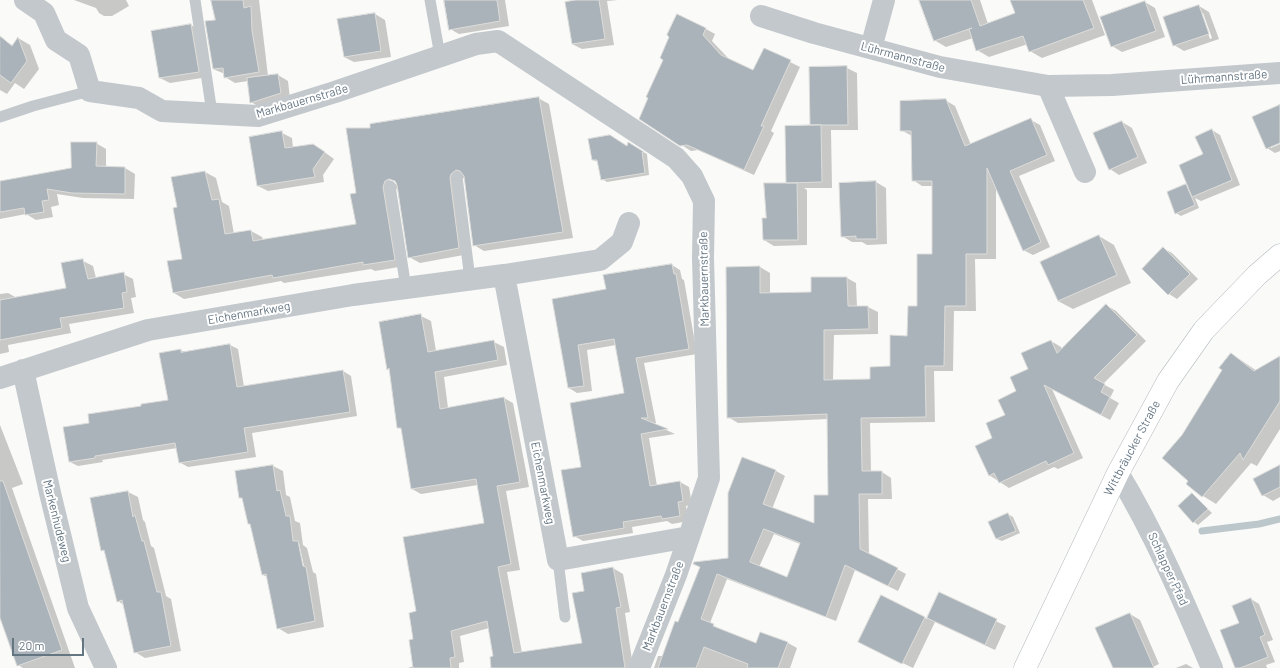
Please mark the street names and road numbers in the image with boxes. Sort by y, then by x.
street label: Lührmannstraße [859,39,947,75]
street label: Lührmannstraße [1180,67,1268,87]
street label: Markbauernstraße [254,81,350,121]
street label: Markbauernstraße [696,231,712,327]
street label: Eichenmarkweg [207,299,291,327]
street label: Wittbräucker Straße [1101,398,1163,498]
street label: Eichenmarkweg [528,441,558,525]
street label: Markenhudeweg [40,478,74,564]
street label: Schlapper Pfad [1145,530,1191,608]
street label: Markbauernstraße [639,559,687,653]

